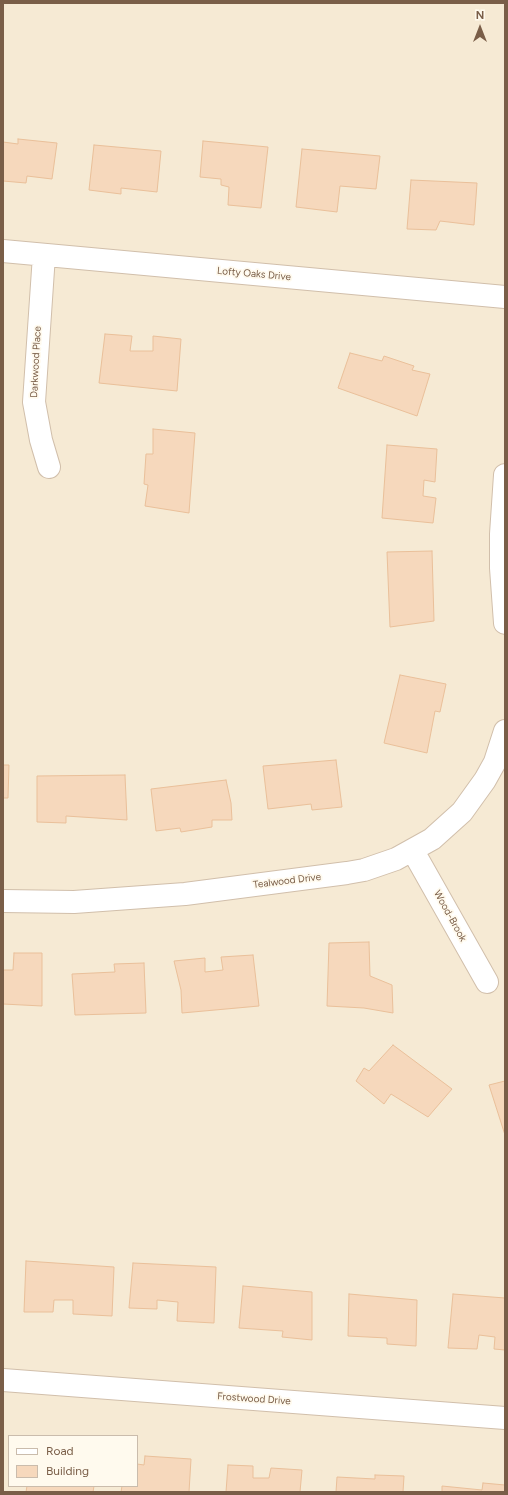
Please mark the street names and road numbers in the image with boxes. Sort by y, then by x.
street label: Lofty Oaks Drive [217,265,291,283]
street label: Darkwood Place [28,326,44,398]
street label: Tealwood Drive [252,871,322,891]
street label: Wood-Brook [431,888,469,944]
street label: Frostwood Drive [217,1390,291,1408]

